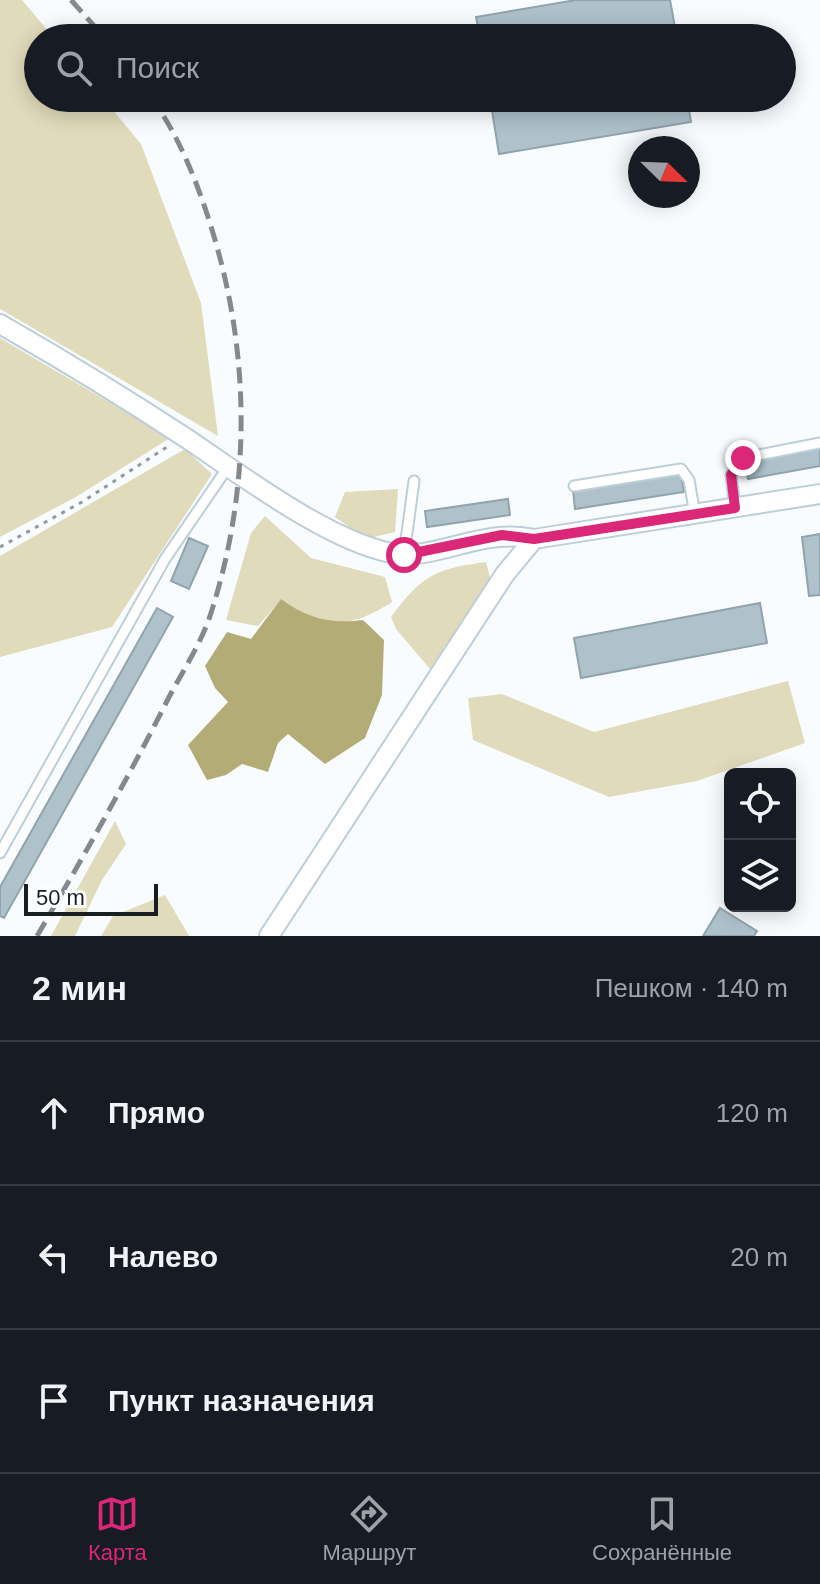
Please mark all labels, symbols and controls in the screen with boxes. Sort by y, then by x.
search box [24,24,796,112]
icon: search [52,46,96,90]
text: Поиск [116,51,199,84]
north arrow [628,136,700,208]
route end [725,440,761,476]
route start [386,537,422,573]
map controls [724,768,796,912]
button: locate [724,768,796,840]
button: layers [724,840,796,912]
scale bar [24,880,158,916]
text: 50 m [36,885,85,910]
text: 2 мин [32,969,127,1007]
text: Пешком · 140 m [595,973,788,1003]
icon: ahead [32,1091,76,1135]
text: Прямо [108,1096,205,1129]
text: 120 m [716,1098,788,1128]
icon: left [32,1235,76,1279]
text: Налево [108,1240,218,1273]
text: 20 m [730,1242,788,1272]
icon: arrive [32,1379,76,1423]
text: Пункт назначения [108,1384,375,1417]
tab: Карта [88,1492,147,1566]
tab: Маршрут [323,1492,416,1566]
tab: Сохранённые [592,1492,732,1566]

